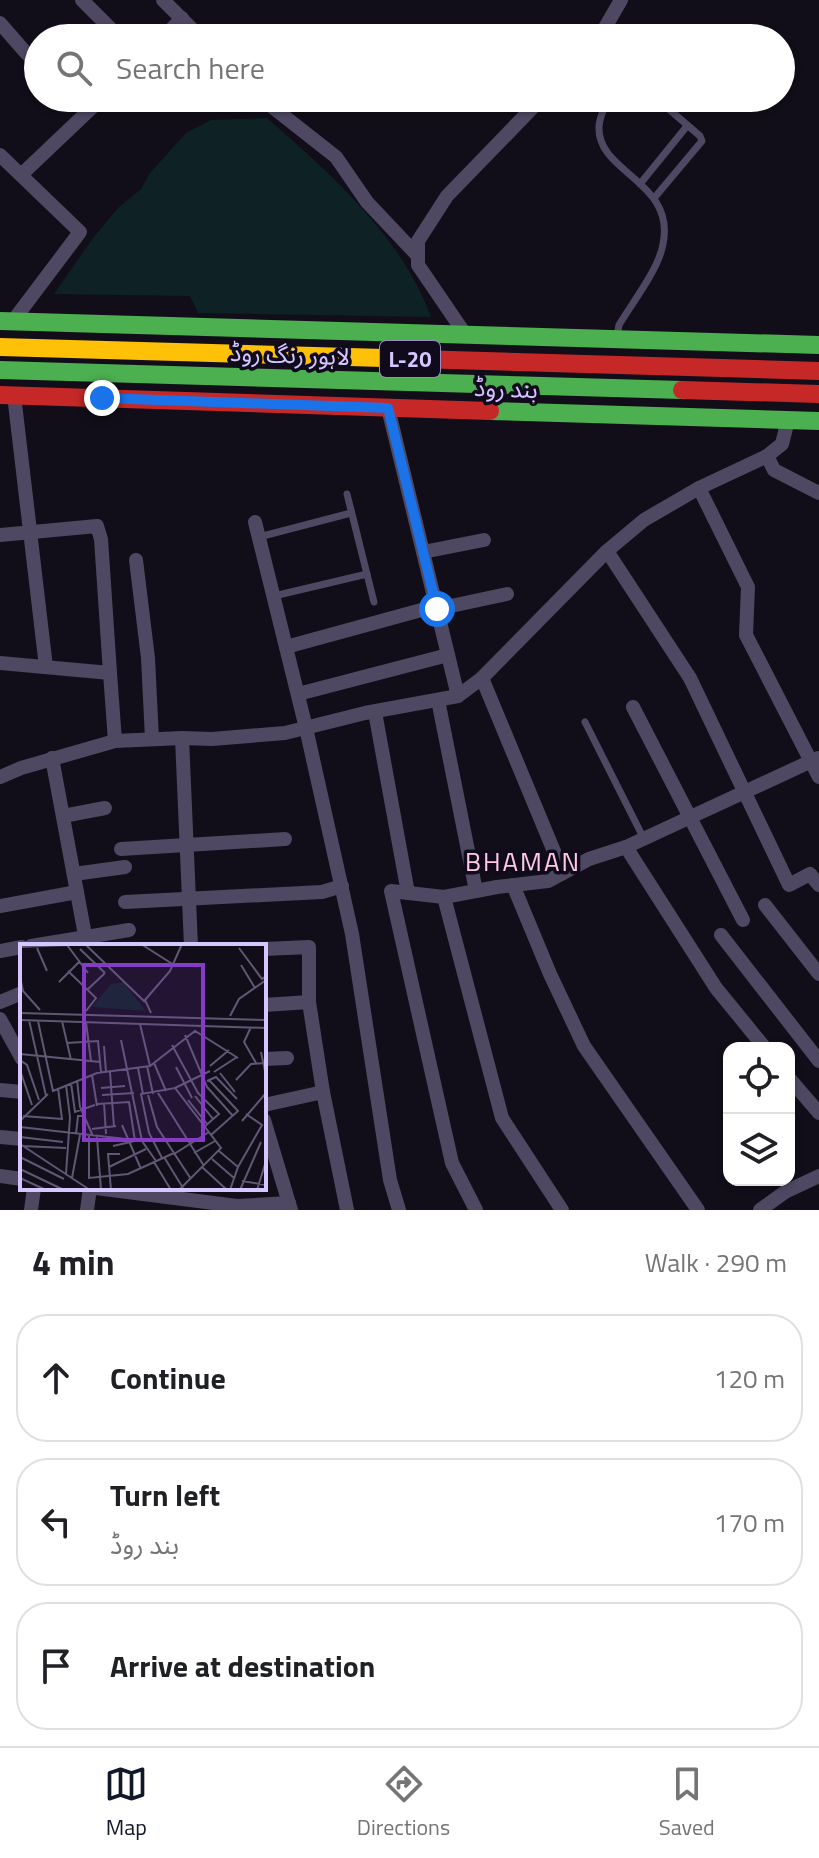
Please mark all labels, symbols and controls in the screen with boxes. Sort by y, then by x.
search box [24,24,795,112]
text: Search here [116,45,265,91]
icon: search [52,46,96,90]
street label: لاہور رنگ روڈ [229,334,351,374]
road number: L-20 [380,341,440,377]
street label: بند روڈ [474,369,538,407]
route end [84,380,120,416]
route start [419,591,455,627]
district label: BHAMAN [465,842,581,881]
inset map [20,944,266,1190]
map controls [723,1042,795,1186]
button: locate [723,1042,795,1114]
button: layers [723,1114,795,1186]
text: 4 min [32,1236,115,1288]
text: Walk · 290 m [645,1243,787,1282]
text: Continue [110,1355,226,1401]
icon: ahead [34,1356,78,1400]
text: 120 m [714,1359,785,1398]
text: Turn left [110,1472,220,1518]
icon: left [34,1500,78,1544]
text: 170 m [714,1503,785,1542]
text: بند روڈ [110,1525,179,1564]
text: Arrive at destination [110,1643,375,1689]
icon: arrive [34,1644,78,1688]
tab: Map [104,1762,148,1844]
tab: Directions [357,1762,450,1844]
tab: Saved [659,1762,715,1844]

